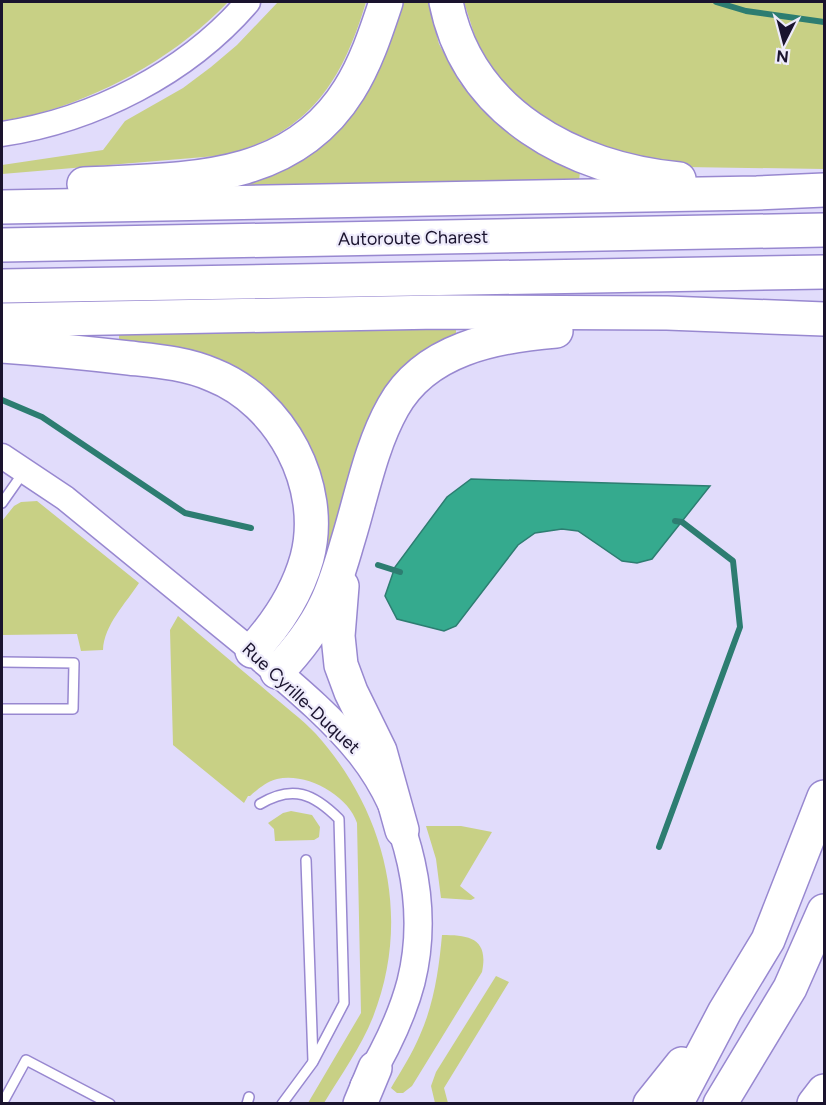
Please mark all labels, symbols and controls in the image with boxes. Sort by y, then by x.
north arrow [754,12,814,72]
text: N [775,46,790,67]
street label: Autoroute Charest [338,226,489,250]
street label: Rue Cyrille-Duquet [238,638,365,758]

